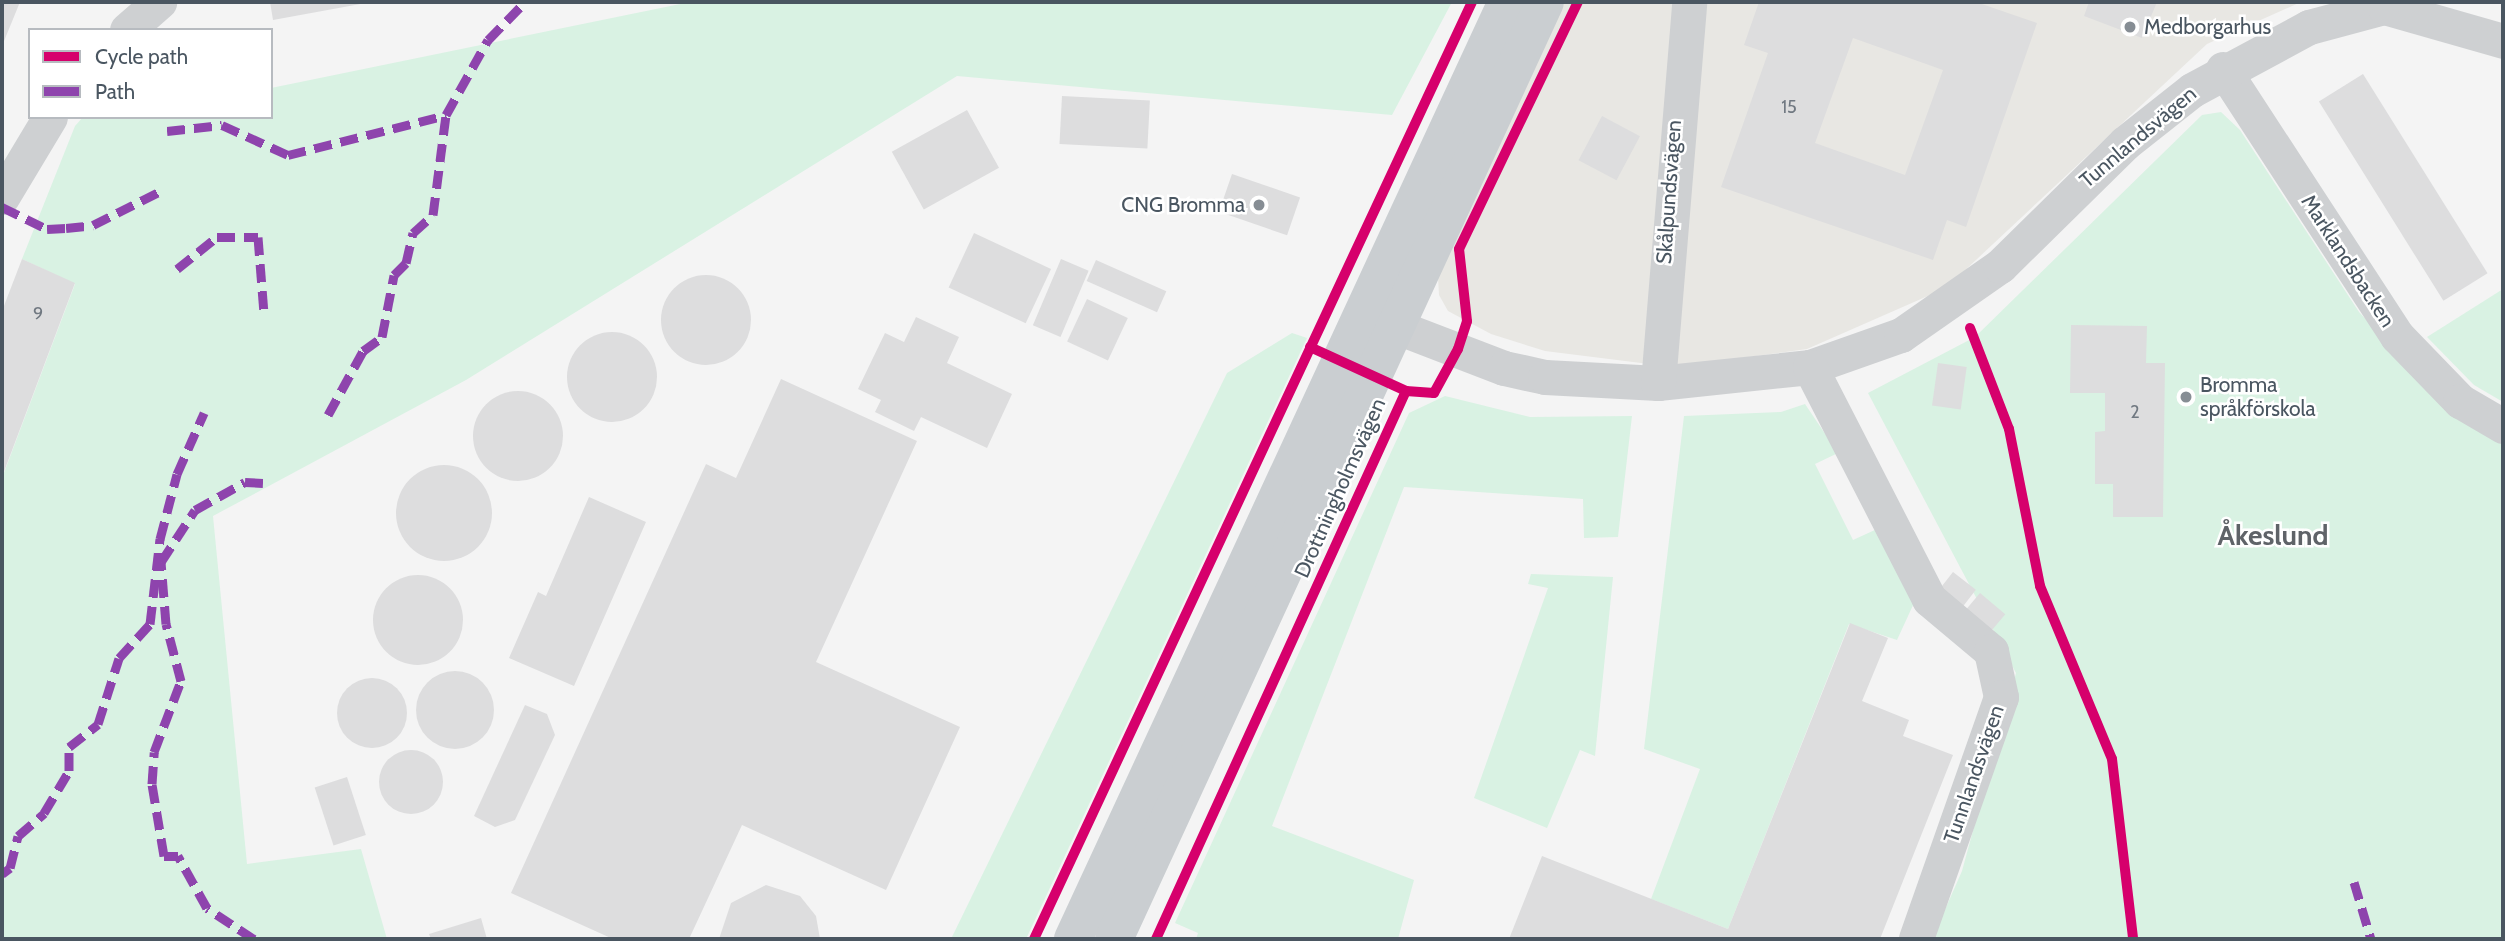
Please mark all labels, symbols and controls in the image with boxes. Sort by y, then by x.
place label: Medborgarhus [2144,14,2271,40]
marker: Medborgarhus [2122,19,2138,35]
legend [28,28,273,119]
text: Cycle path [95,44,188,69]
text: Path [95,79,135,104]
street label: Tunnlandsvägen [2075,81,2201,193]
house number: 15 [1781,96,1797,118]
street label: Skålpundsvägen [1651,119,1687,265]
street label: Marklandsbacken [2296,190,2400,332]
place label: CNG Bromma [1121,192,1245,218]
marker: CNG Bromma [1251,197,1267,213]
house number: 9 [33,303,43,325]
place label: Bromma språkförskola [2200,372,2316,422]
marker: Bromma språkförskola [2178,389,2194,405]
street label: Drottningholmsvägen [1289,394,1391,582]
house number: 2 [2130,401,2140,423]
district label: Åkeslund [2218,518,2328,552]
street label: Tunnlandsvägen [1939,702,2009,846]

